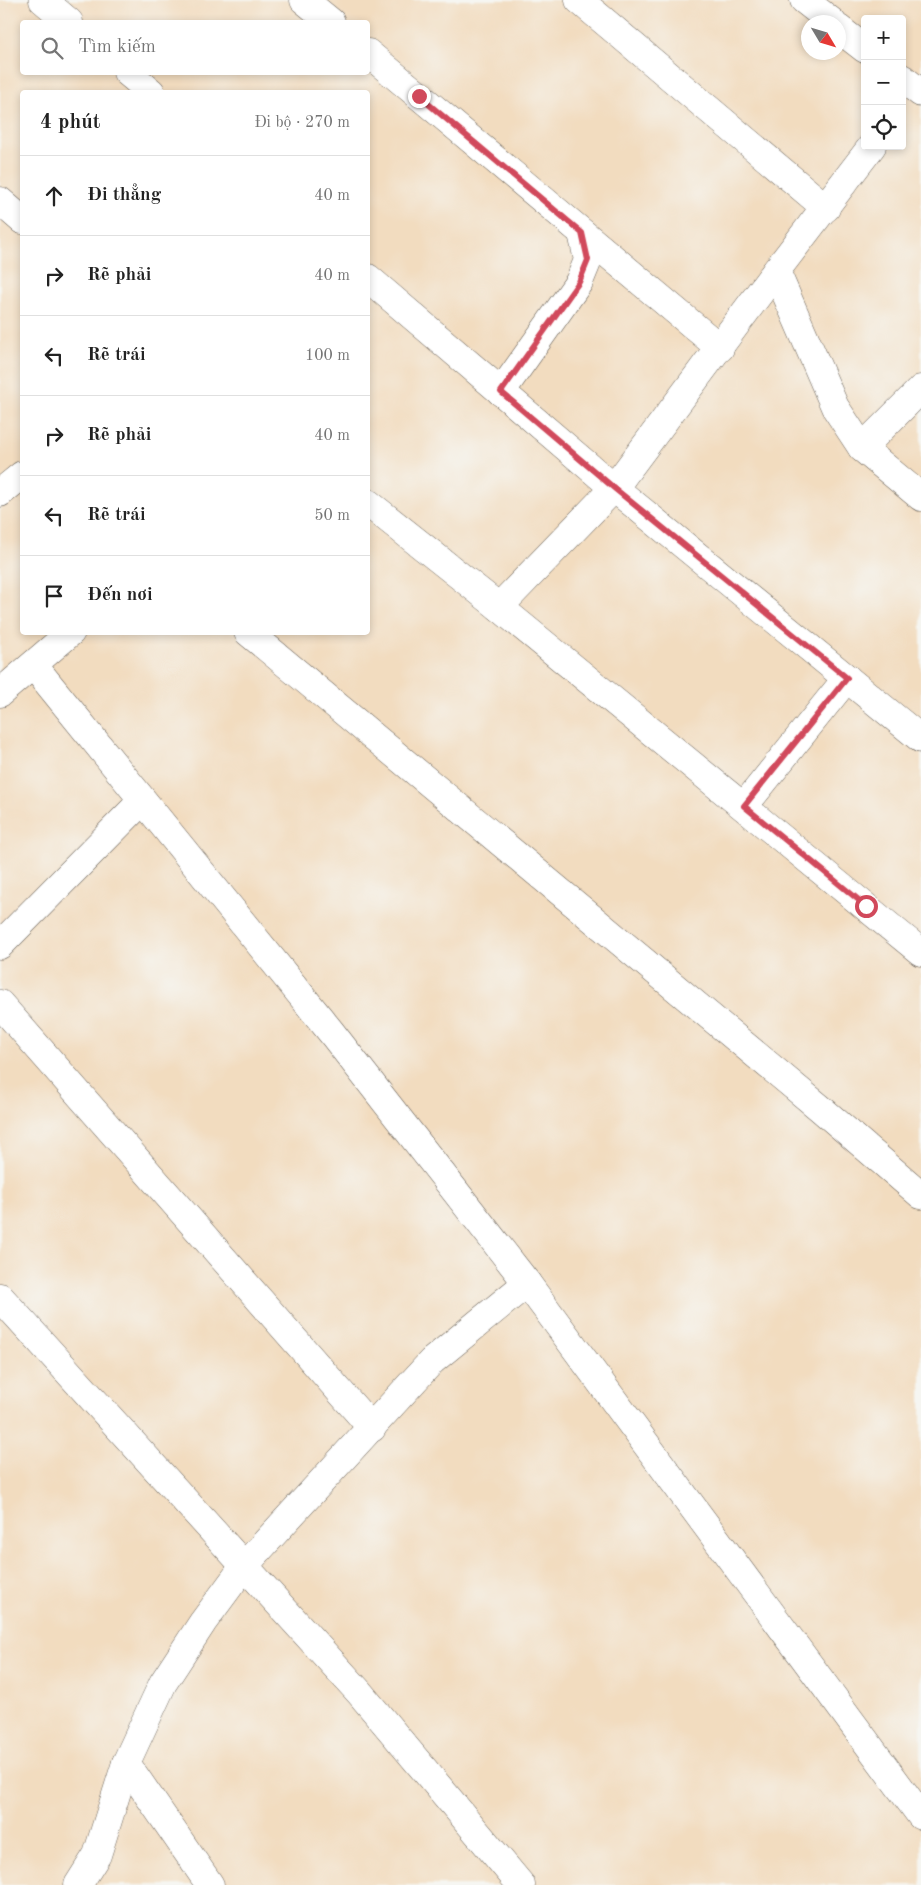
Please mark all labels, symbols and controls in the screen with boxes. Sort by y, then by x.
north arrow [801,15,846,60]
map controls [861,15,906,150]
button: + [861,15,906,60]
search box [20,20,370,75]
icon: search [38,34,66,62]
text: Tìm kiếm [78,38,156,57]
button: − [861,60,906,105]
route end [408,85,431,108]
button: locate [861,105,906,150]
text: 4 phút [40,112,100,133]
text: Đi bộ · 270 m [254,115,350,131]
icon: ahead [40,182,68,210]
text: Đi thẳng [87,186,161,205]
text: 40 m [314,188,350,204]
icon: right [40,262,68,290]
text: Rẽ phải [87,266,151,285]
text: 40 m [314,268,350,284]
icon: left [40,342,68,370]
text: Rẽ trái [87,346,146,365]
text: 100 m [305,348,350,364]
icon: right [40,422,68,450]
text: Rẽ phải [87,426,151,445]
text: 40 m [314,428,350,444]
icon: left [40,502,68,530]
text: Rẽ trái [87,506,146,525]
text: 50 m [314,508,350,524]
icon: arrive [40,582,68,610]
text: Đến nơi [87,586,153,605]
route start [855,895,878,918]

